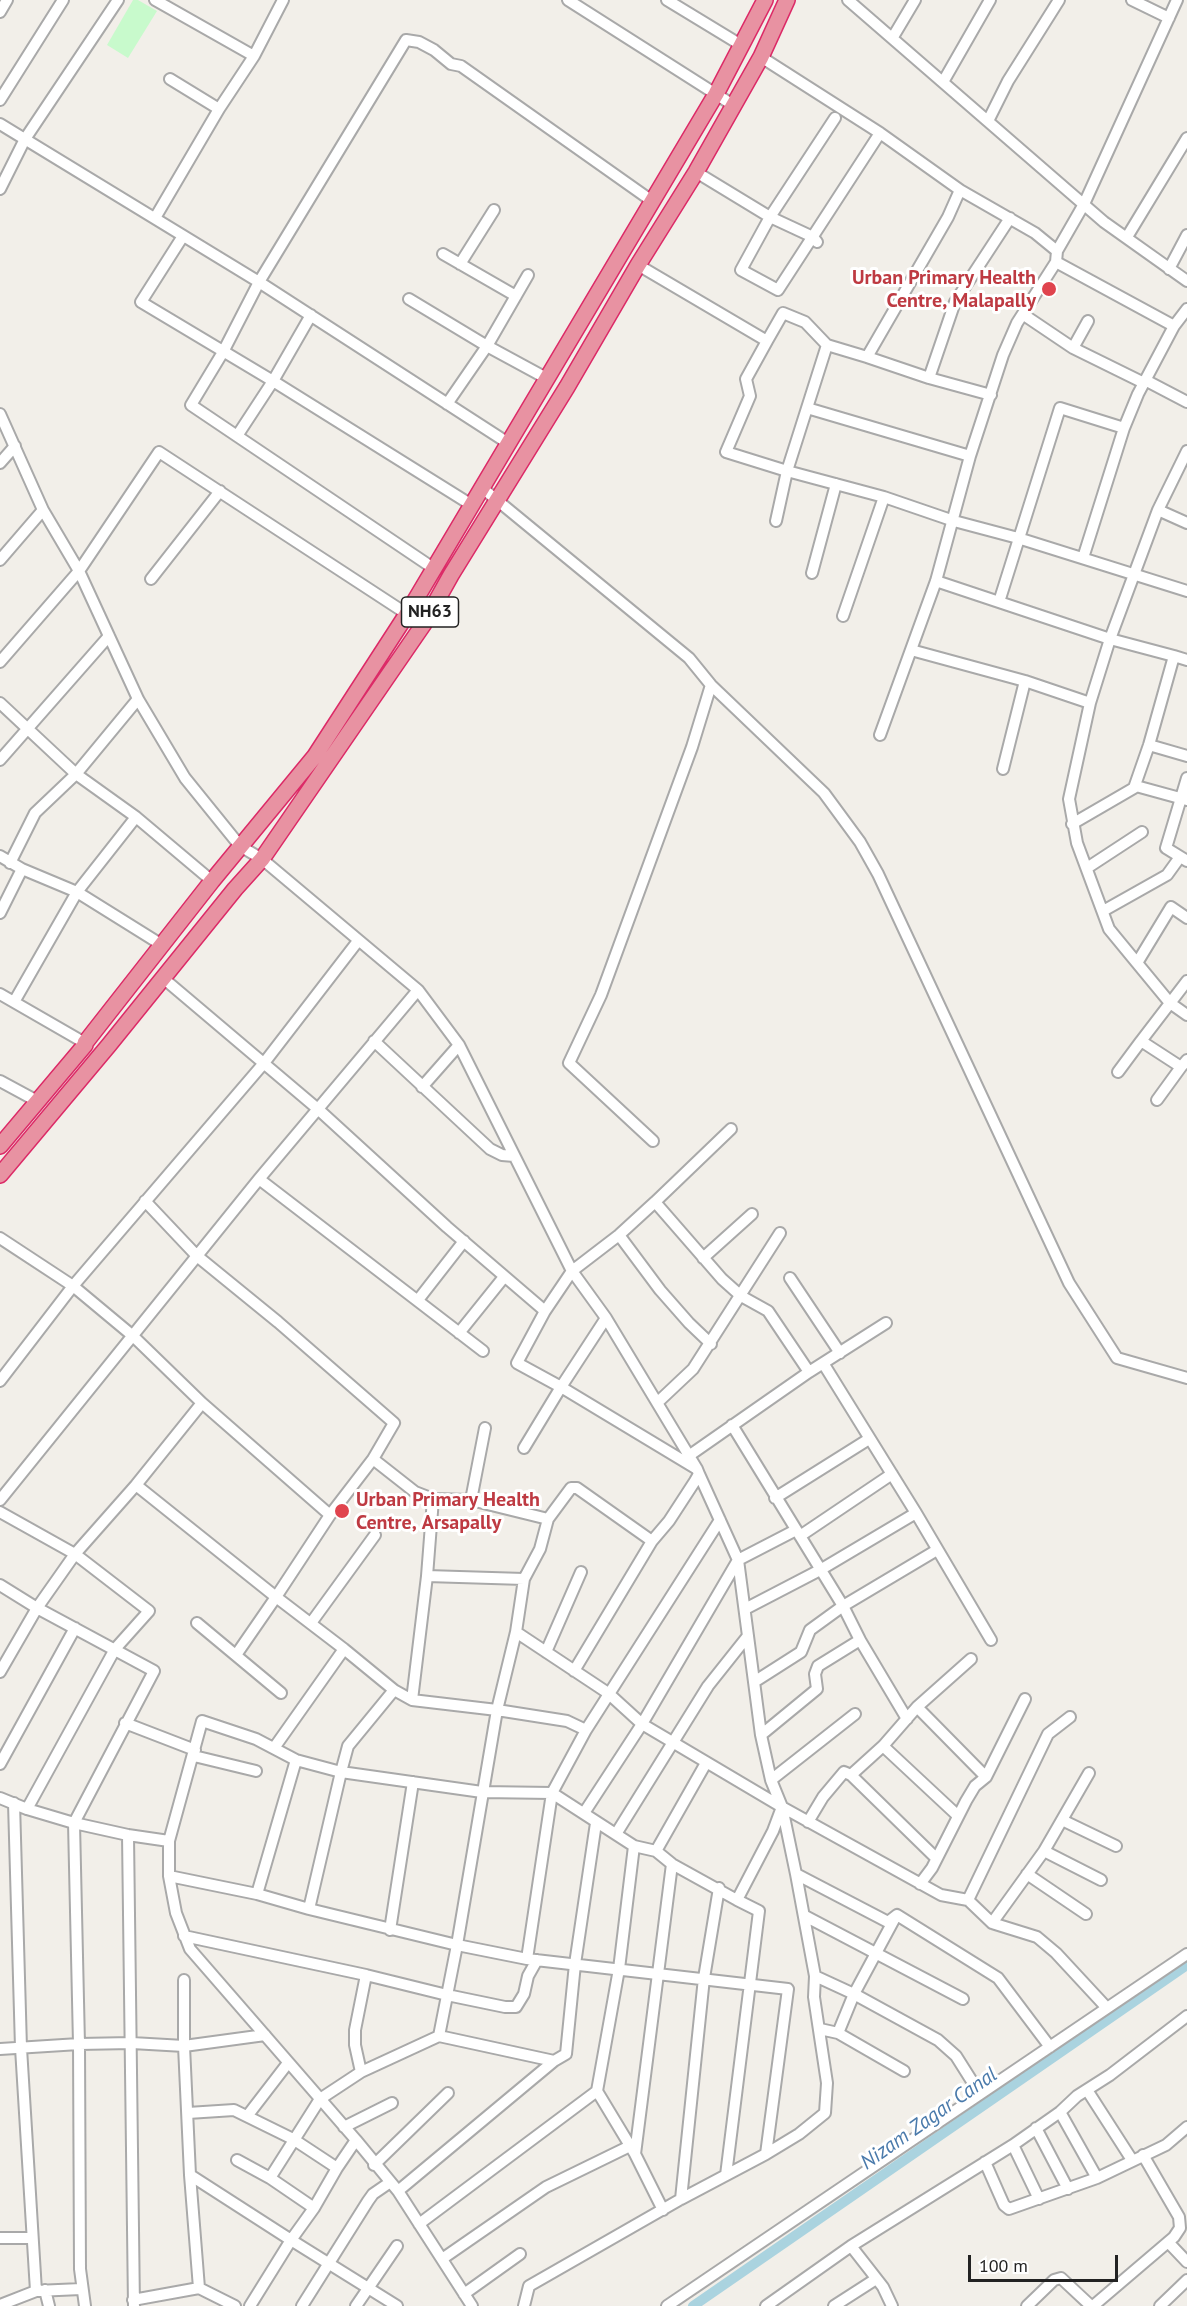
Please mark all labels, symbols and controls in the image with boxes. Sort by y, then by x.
place label: Urban Primary Health Centre, Malapally [852,266,1036,313]
marker: Urban Primary Health Centre, Malapally [1040,280,1058,298]
road number: NH63 [402,597,458,627]
place label: Urban Primary Health Centre, Arsapally [356,1488,540,1535]
marker: Urban Primary Health Centre, Arsapally [333,1502,351,1520]
water label: Nizam Zagar Canal [856,2062,1002,2176]
scale bar [971,2243,1121,2281]
text: 100 m [979,2254,1028,2277]

